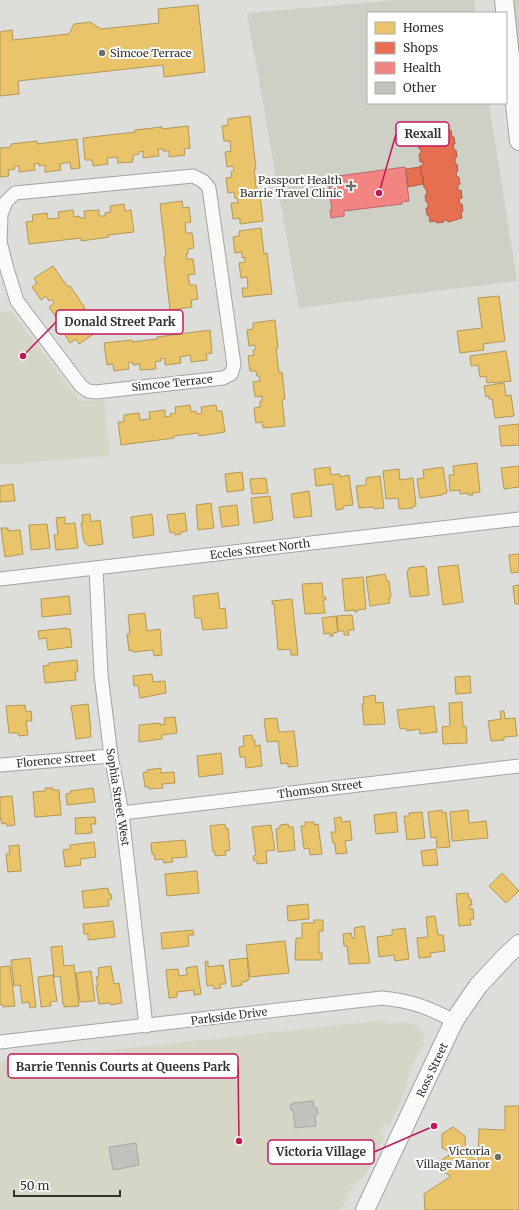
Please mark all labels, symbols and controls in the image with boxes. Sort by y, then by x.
legend [367,12,507,104]
text: Homes [403,20,444,35]
text: Shops [403,40,438,55]
place label: Simcoe Terrace [110,46,192,60]
marker: Simcoe Terrace [97,48,107,58]
text: Health [403,60,441,75]
text: Other [403,80,437,95]
callout: Rexall [396,122,449,146]
text: Rexall [404,126,442,141]
place label: Passport Health Barrie Travel Clinic [240,173,343,200]
marker: Passport Health Barrie Travel Clinic [345,180,357,192]
callout: Donald Street Park [56,310,183,334]
text: Donald Street Park [64,314,176,329]
street label: Simcoe Terrace [131,372,213,394]
street label: Eccles Street North [209,536,311,562]
street label: Sophia Street West [103,747,133,848]
street label: Florence Street [16,750,97,770]
street label: Thomson Street [277,777,364,801]
street label: Parkside Drive [190,1004,268,1028]
street label: Ross Street [413,1040,451,1100]
callout: Barrie Tennis Courts at Queens Park [8,1054,238,1078]
text: Barrie Tennis Courts at Queens Park [16,1059,231,1074]
callout: Victoria Village [268,1140,374,1164]
text: Victoria Village [275,1144,366,1159]
place label: Victoria Village Manor [415,1144,490,1171]
marker: Victoria Village Manor [493,1152,503,1162]
scale bar [14,1172,120,1198]
text: 50 m [20,1178,49,1193]

